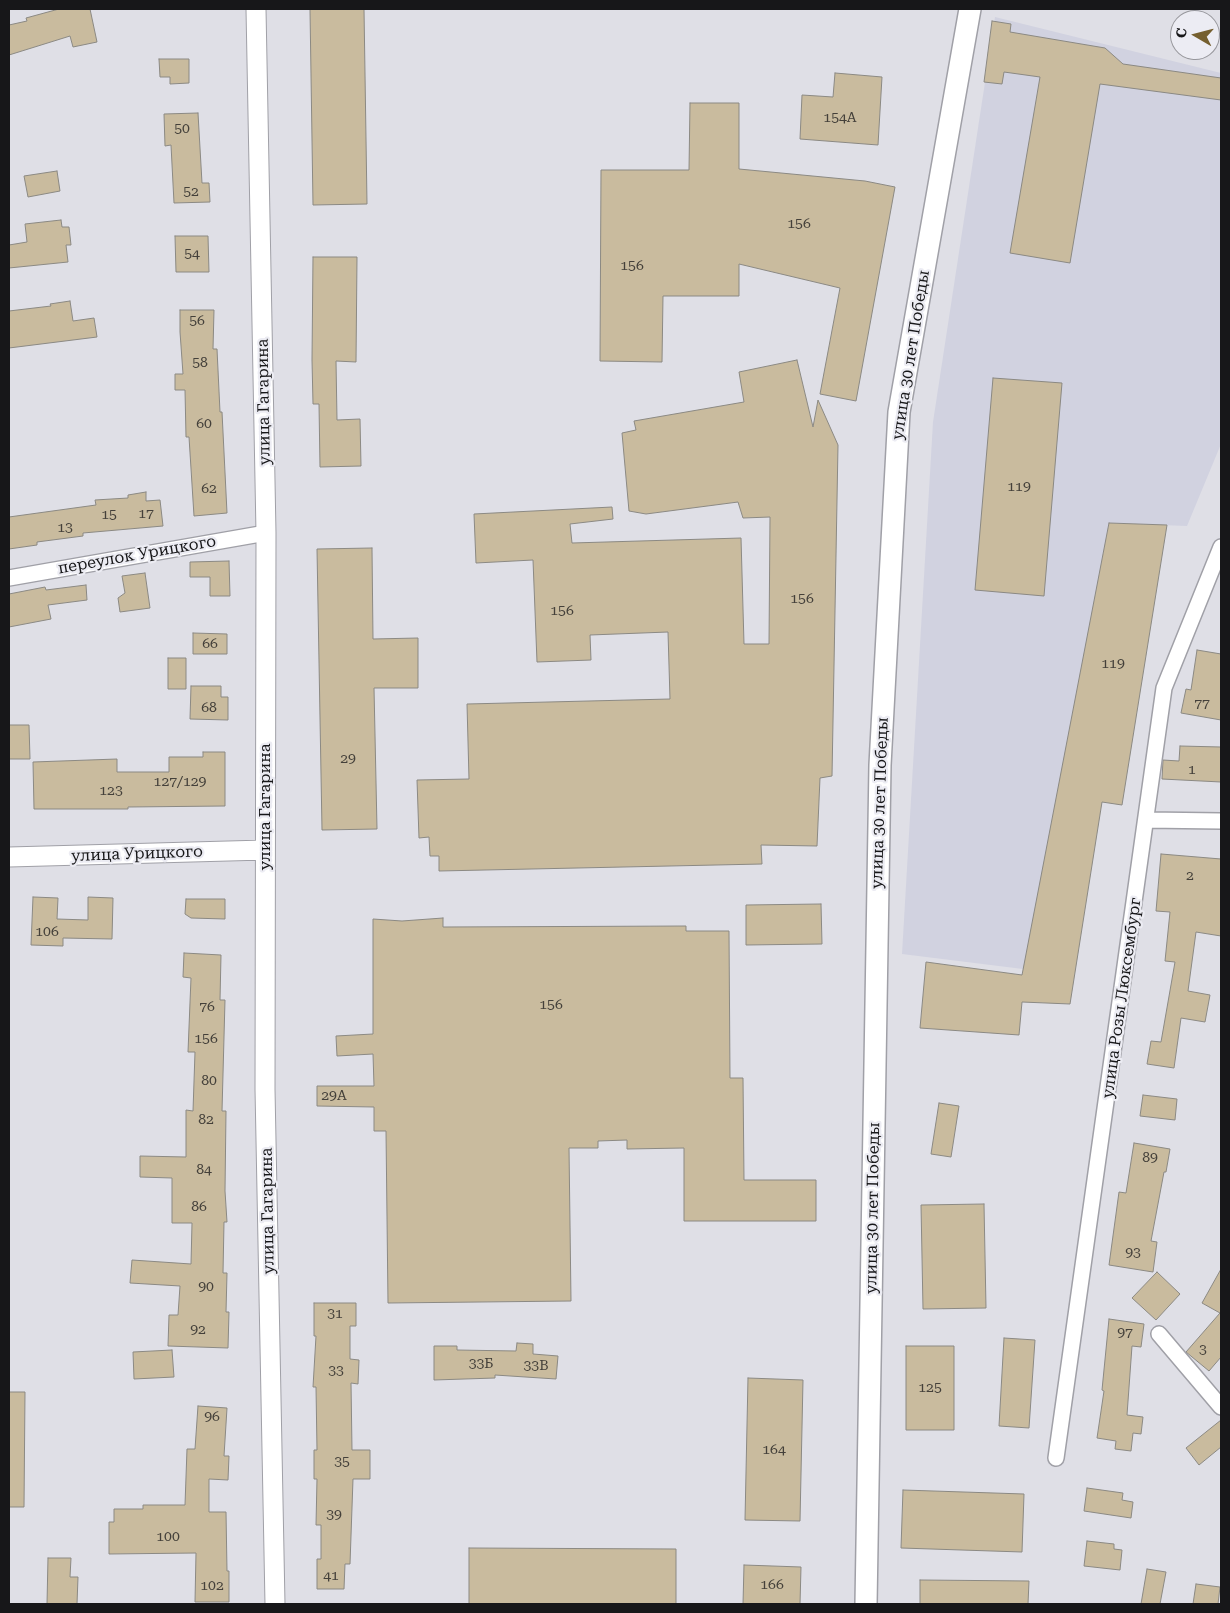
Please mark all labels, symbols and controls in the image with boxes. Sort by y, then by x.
north arrow [1170,10,1220,60]
text: С [1173,27,1190,39]
house number: 154А [823,110,857,126]
house number: 50 [174,121,190,137]
house number: 52 [183,184,199,200]
house number: 156 [787,216,811,232]
house number: 54 [184,246,200,262]
house number: 156 [620,258,644,274]
street label: улица 30 лет Победы [888,269,934,441]
house number: 56 [189,313,205,329]
street label: улица Гагарина [253,338,275,466]
house number: 58 [192,355,208,371]
house number: 60 [196,416,212,432]
house number: 119 [1007,479,1031,495]
house number: 62 [201,481,217,497]
house number: 17 [138,506,154,522]
house number: 15 [101,507,117,523]
house number: 13 [57,520,73,536]
street label: переулок Урицкого [56,532,218,578]
house number: 156 [790,591,814,607]
house number: 156 [550,603,574,619]
house number: 66 [202,636,218,652]
house number: 119 [1101,656,1125,672]
house number: 77 [1194,696,1210,712]
house number: 68 [201,700,217,716]
street label: улица 30 лет Победы [867,717,893,889]
street label: улица Гагарина [255,744,275,870]
house number: 29 [340,751,356,767]
house number: 1 [1188,762,1196,778]
house number: 127/129 [154,774,206,790]
house number: 123 [99,783,123,799]
street label: улица Урицкого [71,842,203,866]
house number: 2 [1186,868,1194,884]
street label: улица Розы Люксембург [1098,896,1146,1100]
house number: 106 [35,924,59,940]
house number: 156 [539,997,563,1013]
house number: 76 [199,999,215,1015]
house number: 156 [194,1031,218,1047]
house number: 80 [201,1073,217,1089]
house number: 29А [321,1088,347,1104]
house number: 82 [198,1112,214,1128]
street label: улица 30 лет Победы [862,1122,884,1294]
street label: улица Гагарина [257,1147,279,1275]
house number: 89 [1142,1150,1158,1166]
house number: 84 [196,1162,212,1178]
house number: 86 [191,1199,207,1215]
house number: 93 [1125,1245,1141,1261]
house number: 90 [198,1279,214,1295]
house number: 31 [327,1306,343,1322]
house number: 92 [190,1322,206,1338]
house number: 97 [1117,1325,1133,1341]
house number: 3 [1199,1342,1207,1358]
house number: 33Б [469,1356,493,1372]
house number: 33В [523,1358,549,1374]
house number: 33 [328,1363,344,1379]
house number: 125 [918,1380,942,1396]
house number: 96 [204,1409,220,1425]
house number: 164 [762,1442,786,1458]
house number: 35 [334,1454,350,1470]
house number: 39 [326,1507,342,1523]
house number: 100 [156,1529,180,1545]
house number: 41 [323,1568,339,1584]
house number: 166 [760,1577,784,1593]
house number: 102 [200,1578,224,1594]

